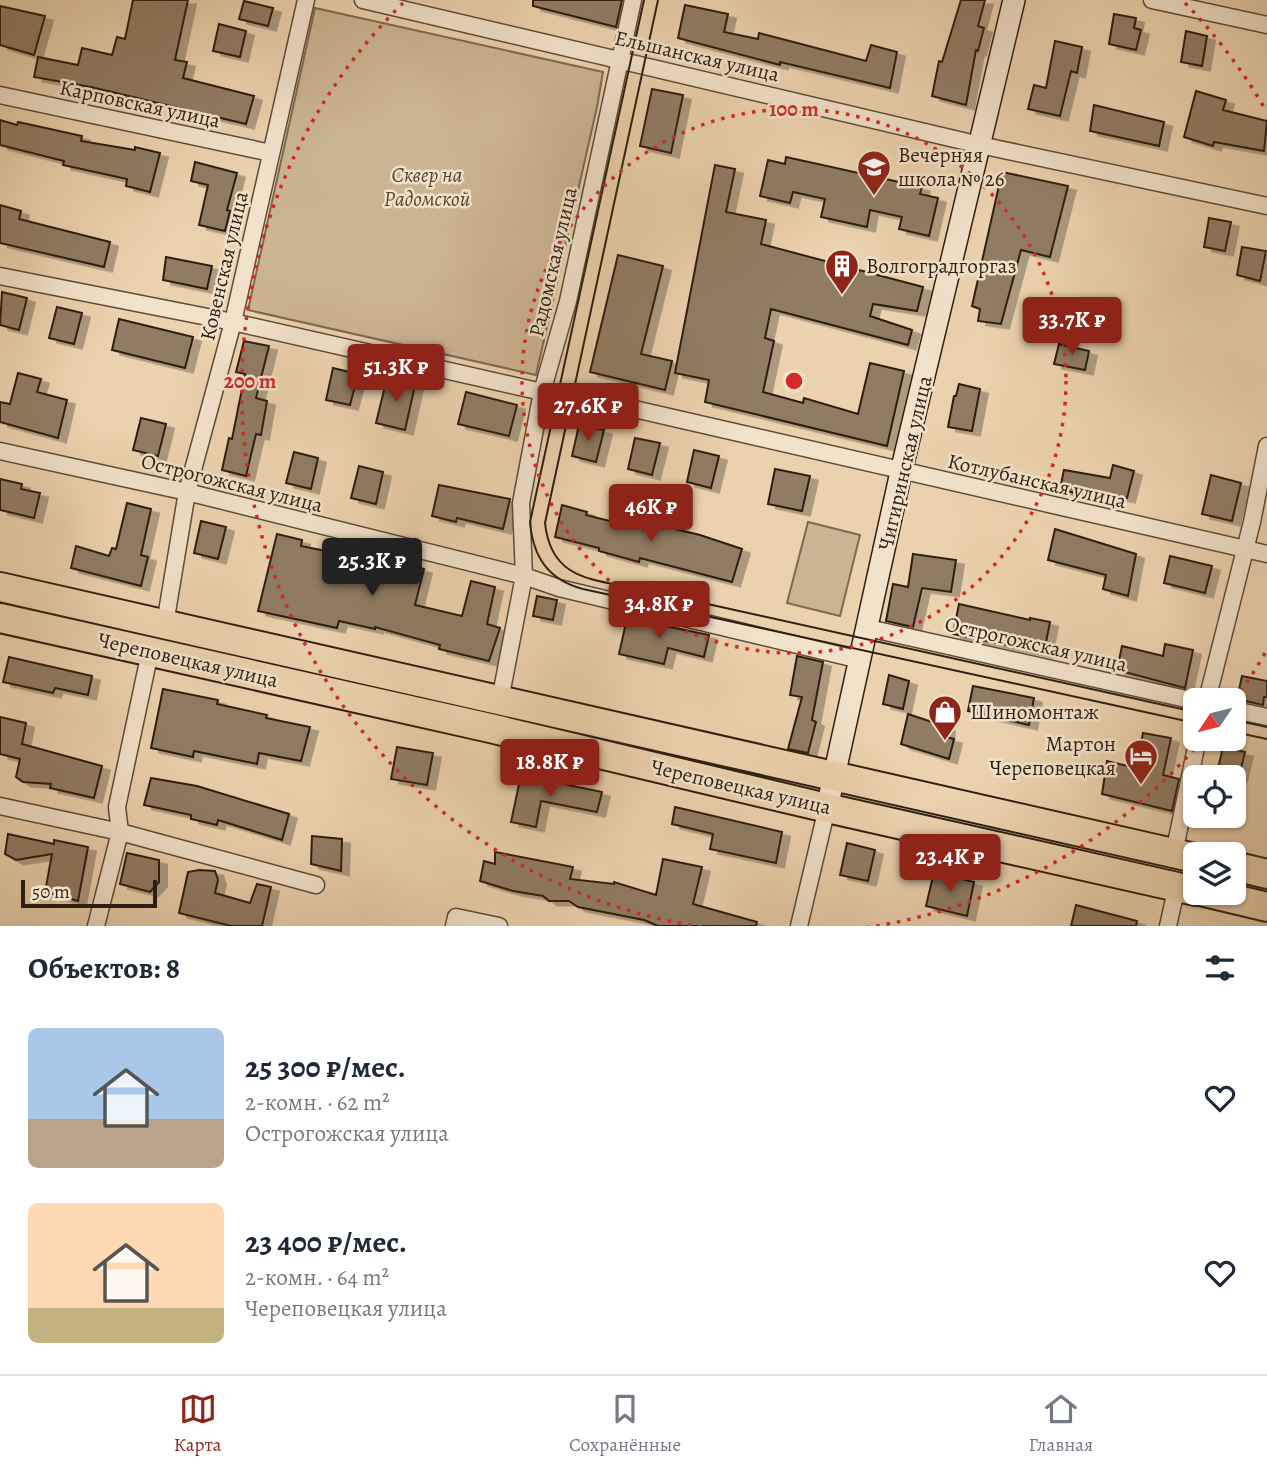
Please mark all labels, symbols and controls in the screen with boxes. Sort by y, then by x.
street label: Ельшанская улица [612,23,782,89]
street label: Карповская улица [57,73,223,135]
text: 100 m [769,95,819,123]
place label: Вечерняя школа № 26 [898,141,1005,193]
school or university icon: Вечерняя школа № 26 [855,148,893,197]
park label: Сквер на Радомской [384,161,470,213]
street label: Радомская улица [522,184,584,340]
street label: Ковенская улица [193,188,255,343]
building icon: Волгоградгоргаз [823,247,861,296]
place label: Волгоградгоргаз [866,252,1016,280]
pin: 33.7K ₽ [1007,298,1137,357]
text: 33.7K ₽ [1039,304,1105,335]
pin: 51.3K ₽ [331,344,461,404]
text: 51.3K ₽ [363,351,429,382]
text: 200 m [224,367,277,395]
centre of rings [782,369,806,393]
street label: Чигиринская улица [871,373,939,553]
pin: 27.6K ₽ [523,384,653,443]
text: 27.6K ₽ [554,390,622,421]
street label: Острогожская улица [138,447,326,519]
street label: Котлубанская улица [945,447,1129,515]
pin: 46K ₽ [602,484,700,544]
text: 46K ₽ [625,491,677,522]
pin: 25.3K ₽ [307,538,437,598]
text: 25.3K ₽ [338,545,406,576]
pin: 34.8K ₽ [594,582,724,641]
text: 34.8K ₽ [625,588,693,619]
street label: Острогожская улица [942,609,1130,679]
street label: Череповецкая улица [95,626,281,694]
north arrow [1183,688,1246,751]
map controls [1183,688,1246,905]
shop icon: Шиномонтаж [926,693,964,742]
place label: Шиномонтаж [970,698,1099,726]
place label: Мартон Череповецкая [990,730,1116,782]
hotel icon: Мартон Череповецкая [1122,737,1160,786]
pin: 18.8K ₽ [485,740,615,799]
text: 18.8K ₽ [516,746,584,777]
street label: Череповецкая улица [648,753,834,821]
button: locate [1183,765,1246,828]
pin: 23.4K ₽ [885,834,1015,894]
text: 23.4K ₽ [916,841,984,872]
button: layers [1183,842,1246,905]
scale bar [21,877,158,909]
text: 50 m [32,879,70,905]
text: Объектов: 8 [28,948,180,988]
icon: filters [1201,949,1239,987]
text: 25 300 ₽/мес. [245,1047,406,1087]
icon: home [84,1056,168,1140]
icon: heart [1201,1079,1239,1117]
text: 2-комн. · 62 m² [245,1087,390,1118]
text: Острогожская улица [245,1118,449,1149]
text: 23 400 ₽/мес. [245,1222,407,1262]
icon: home [84,1231,168,1315]
icon: heart [1201,1254,1239,1292]
text: 2-комн. · 64 m² [245,1262,389,1293]
text: Череповецкая улица [245,1293,447,1324]
tab: Карта [174,1390,222,1458]
tab: Сохранённые [569,1390,681,1458]
tab: Главная [1029,1390,1093,1458]

